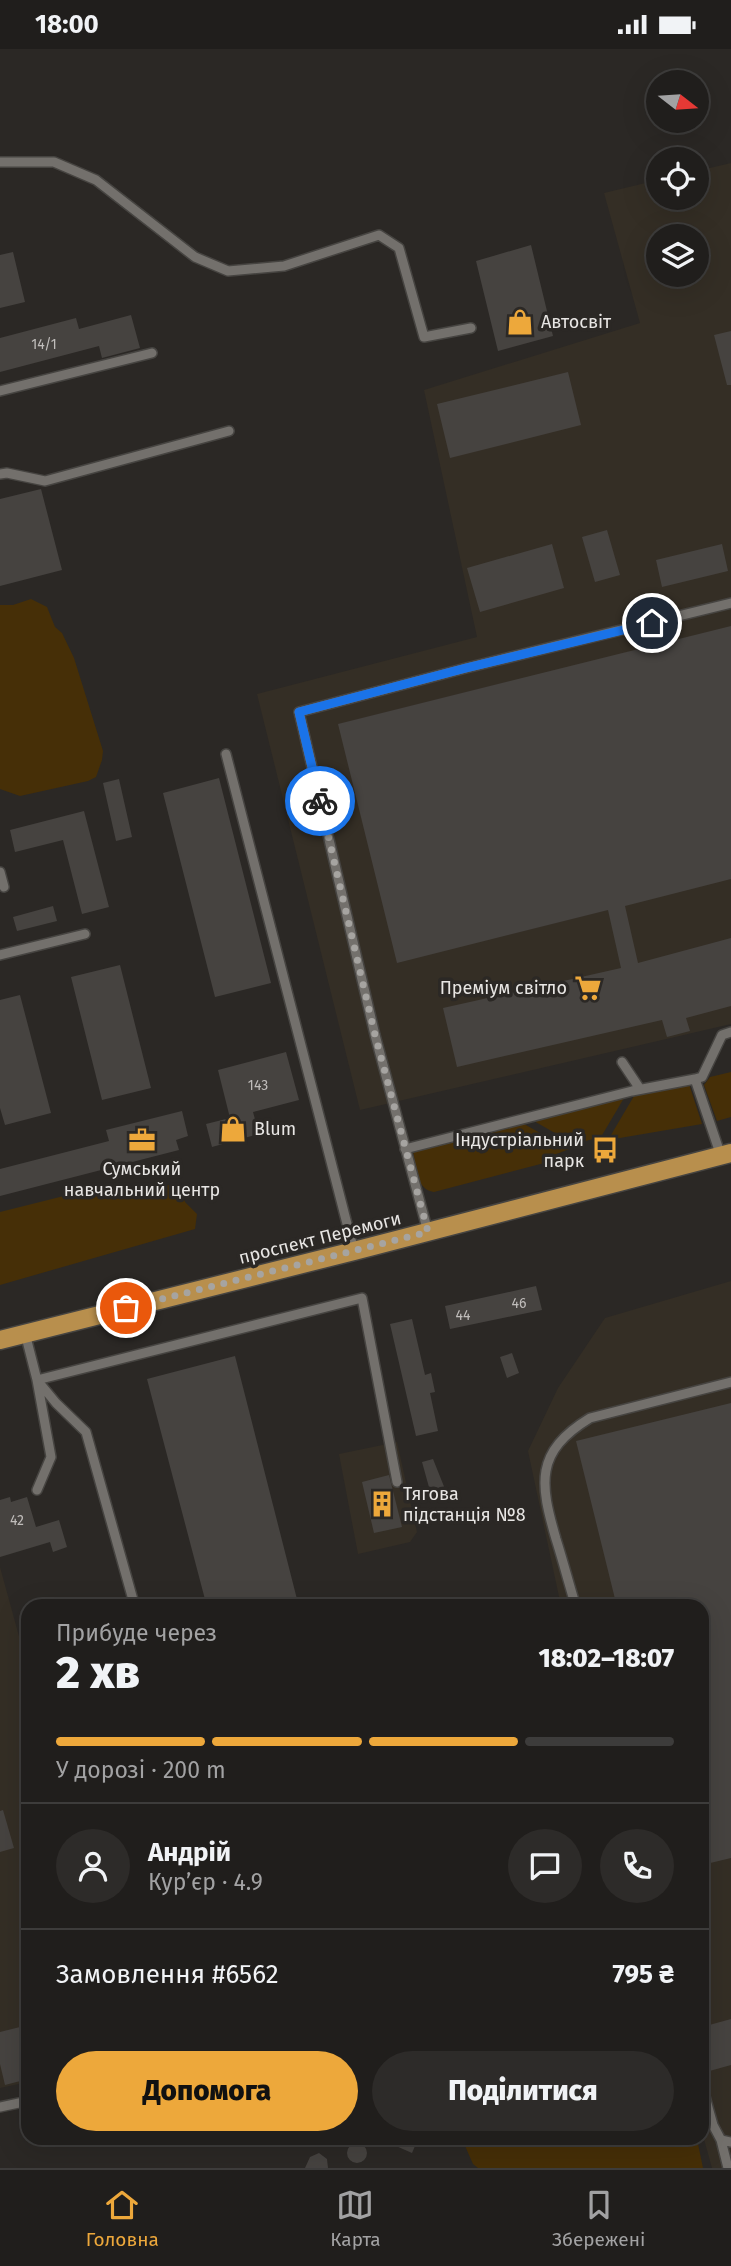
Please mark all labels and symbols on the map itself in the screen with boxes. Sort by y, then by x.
north arrow [646,70,709,133]
shop icon: Автосвіт [505,307,535,337]
place label: Автосвіт [541,311,612,333]
house number: 14/1 [31,336,57,353]
pin [622,593,682,653]
courier [285,766,355,836]
supermarket icon: Преміум світло [573,973,603,1003]
place label: Преміум світло [440,977,567,999]
house number: 143 [248,1077,268,1094]
shop icon: Blum [218,1114,248,1144]
place label: Blum [254,1118,296,1140]
office icon: Сумський навчальний центр [127,1125,157,1155]
place label: Індустріальний парк [455,1129,585,1172]
bus stop icon: Індустріальний парк [590,1135,620,1165]
place label: Сумський навчальний центр [64,1158,220,1201]
street label: проспект Перемоги [236,1207,404,1269]
pin [96,1278,156,1338]
house number: 46 [512,1295,526,1312]
house number: 44 [456,1307,471,1324]
place label: Тягова підстанція №8 [403,1483,526,1526]
building icon: Тягова підстанція №8 [367,1489,397,1519]
house number: 42 [10,1512,24,1529]

